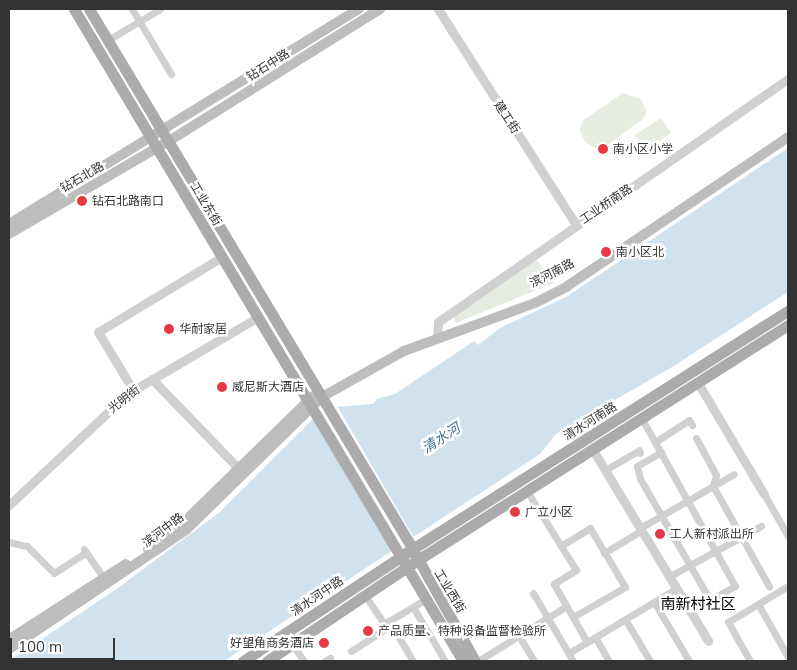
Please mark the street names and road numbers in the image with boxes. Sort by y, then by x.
street label: 钻石中路 [244,46,292,84]
street label: 建工街 [491,98,523,136]
street label: 钻石北路 [58,159,106,195]
street label: 工业东街 [187,180,225,228]
street label: 工业桥南路 [577,181,635,227]
street label: 滨河南路 [527,256,577,290]
street label: 光明街 [105,382,143,416]
street label: 清水河南路 [561,399,619,443]
street label: 滨河中路 [139,510,187,550]
street label: 工业西街 [431,567,469,615]
street label: 清水河中路 [288,573,346,619]

